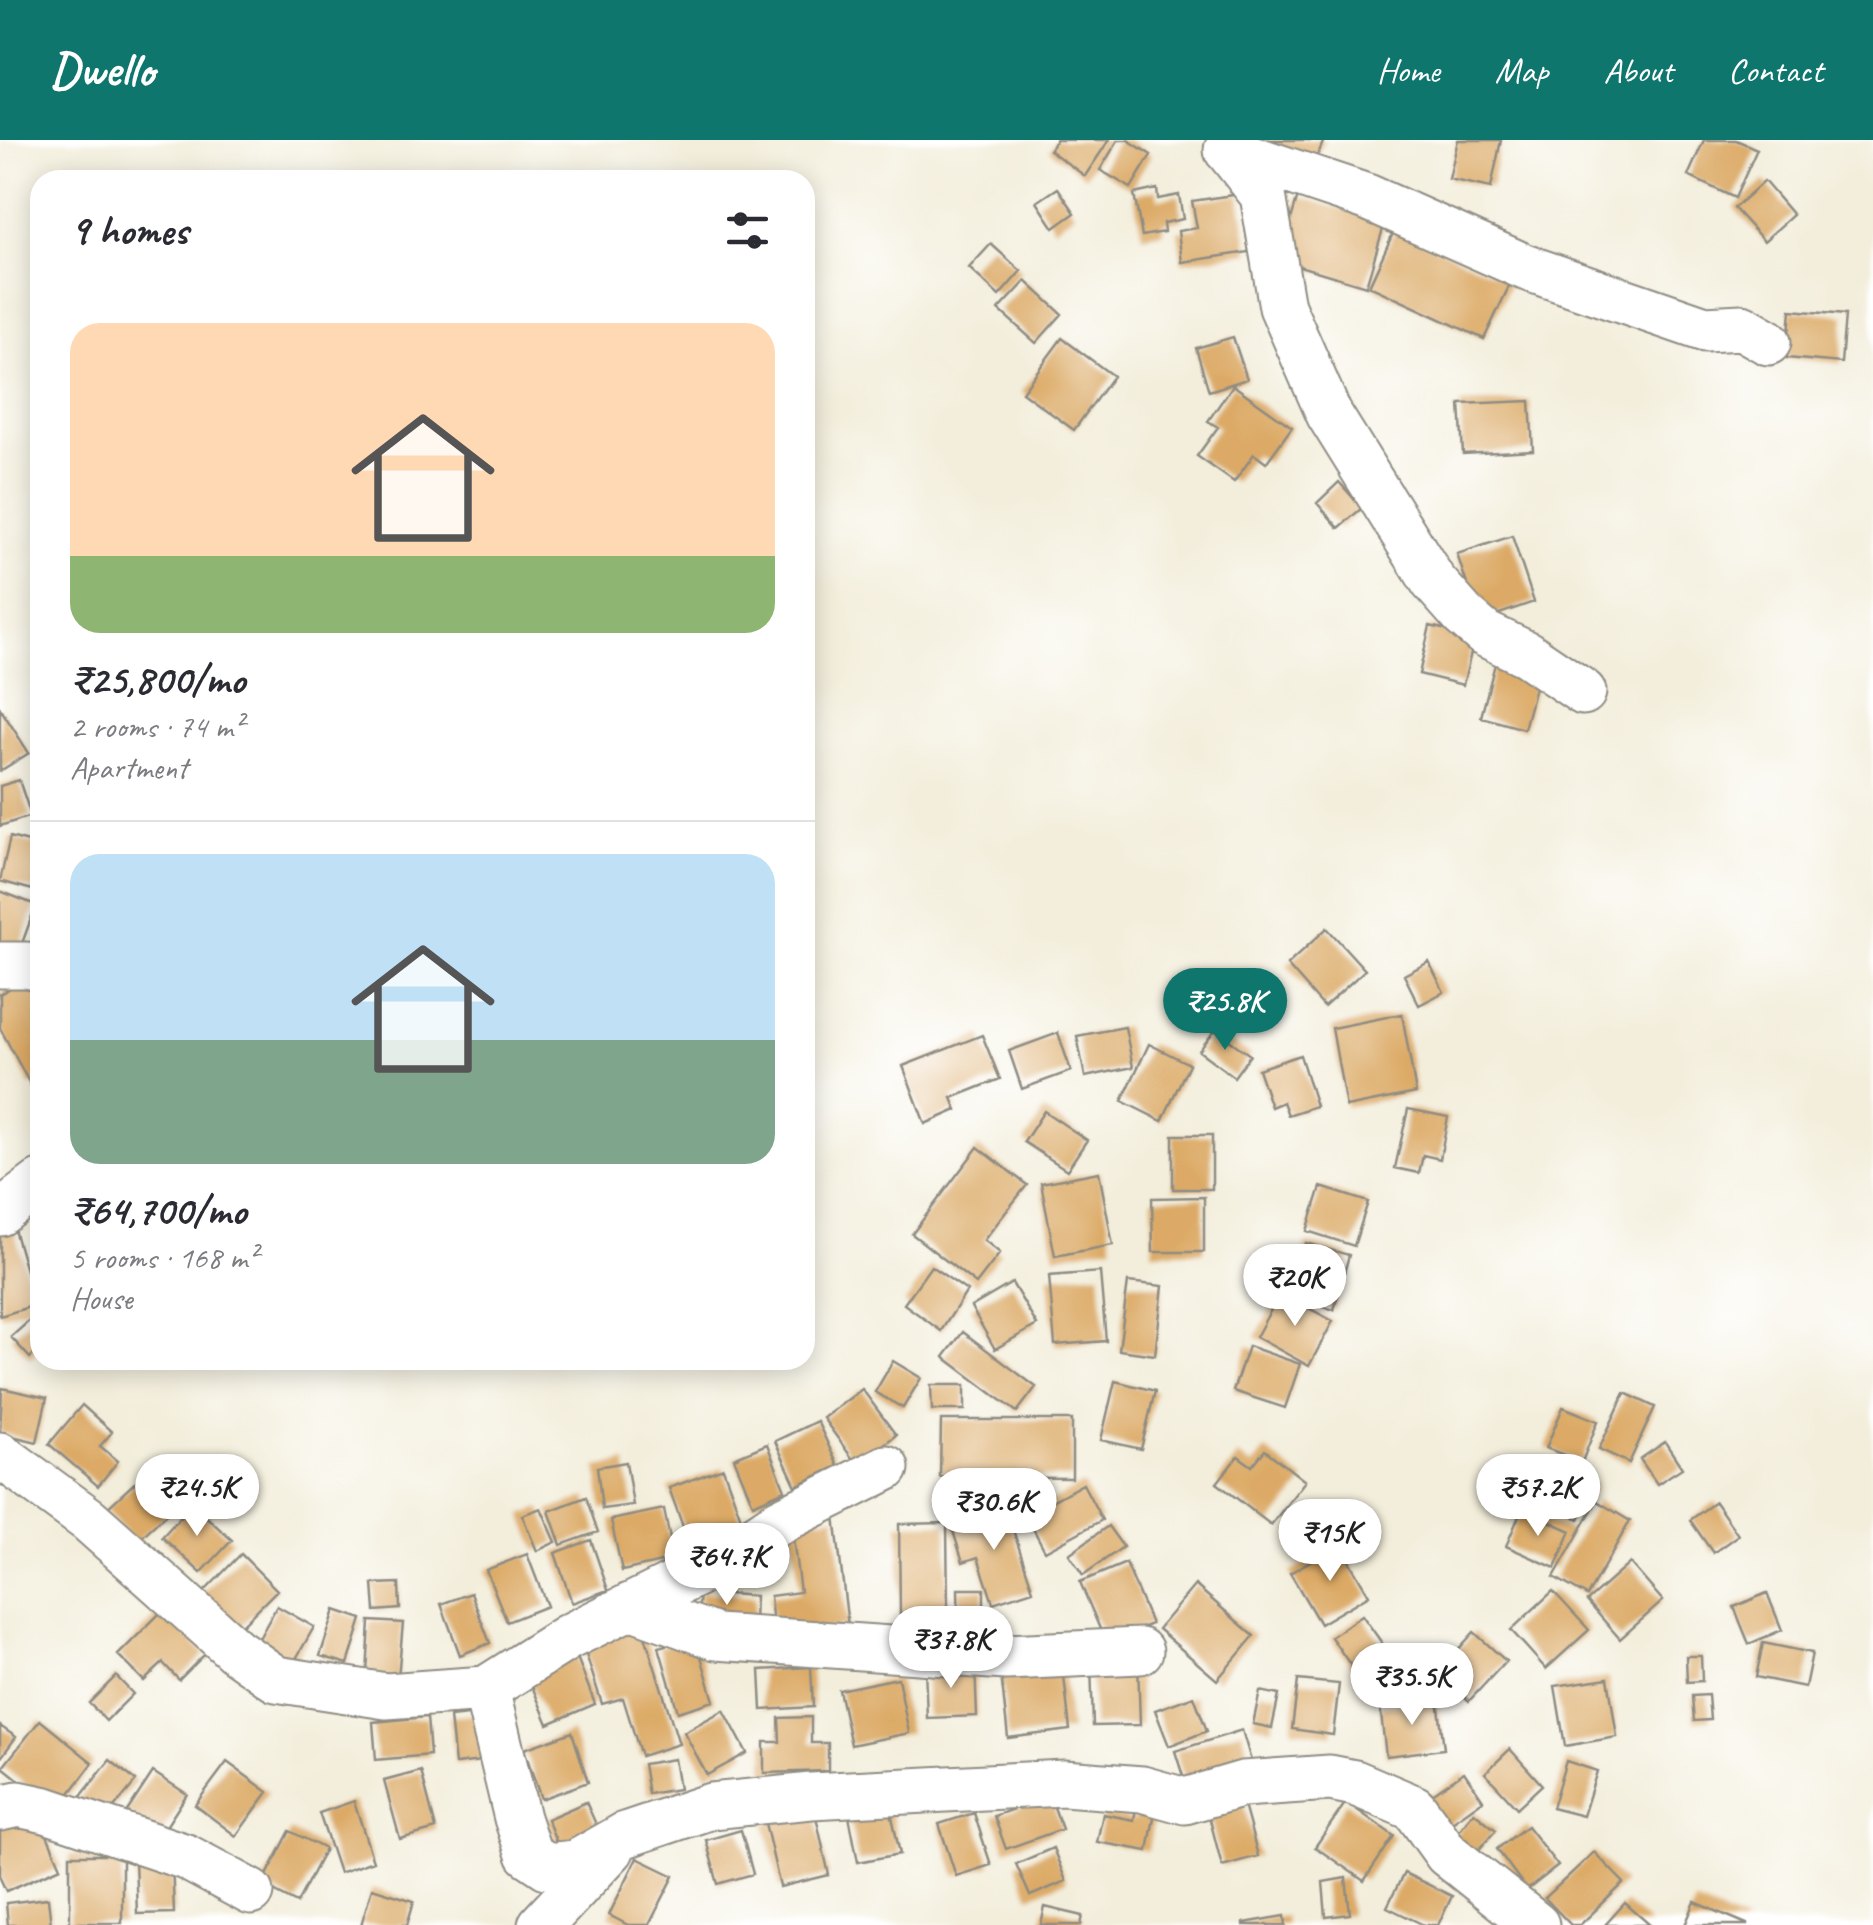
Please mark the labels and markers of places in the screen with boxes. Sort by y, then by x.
pin: ₹25.8K [1144,968,1306,1053]
pin: ₹20K [1236,1244,1354,1329]
pin: ₹24.5K [116,1454,278,1539]
pin: ₹57.2K [1457,1454,1619,1539]
pin: ₹30.6K [913,1468,1075,1553]
pin: ₹15K [1271,1499,1389,1584]
pin: ₹64.7K [646,1523,808,1608]
pin: ₹37.8K [870,1606,1032,1691]
pin: ₹35.5K [1331,1643,1493,1728]

